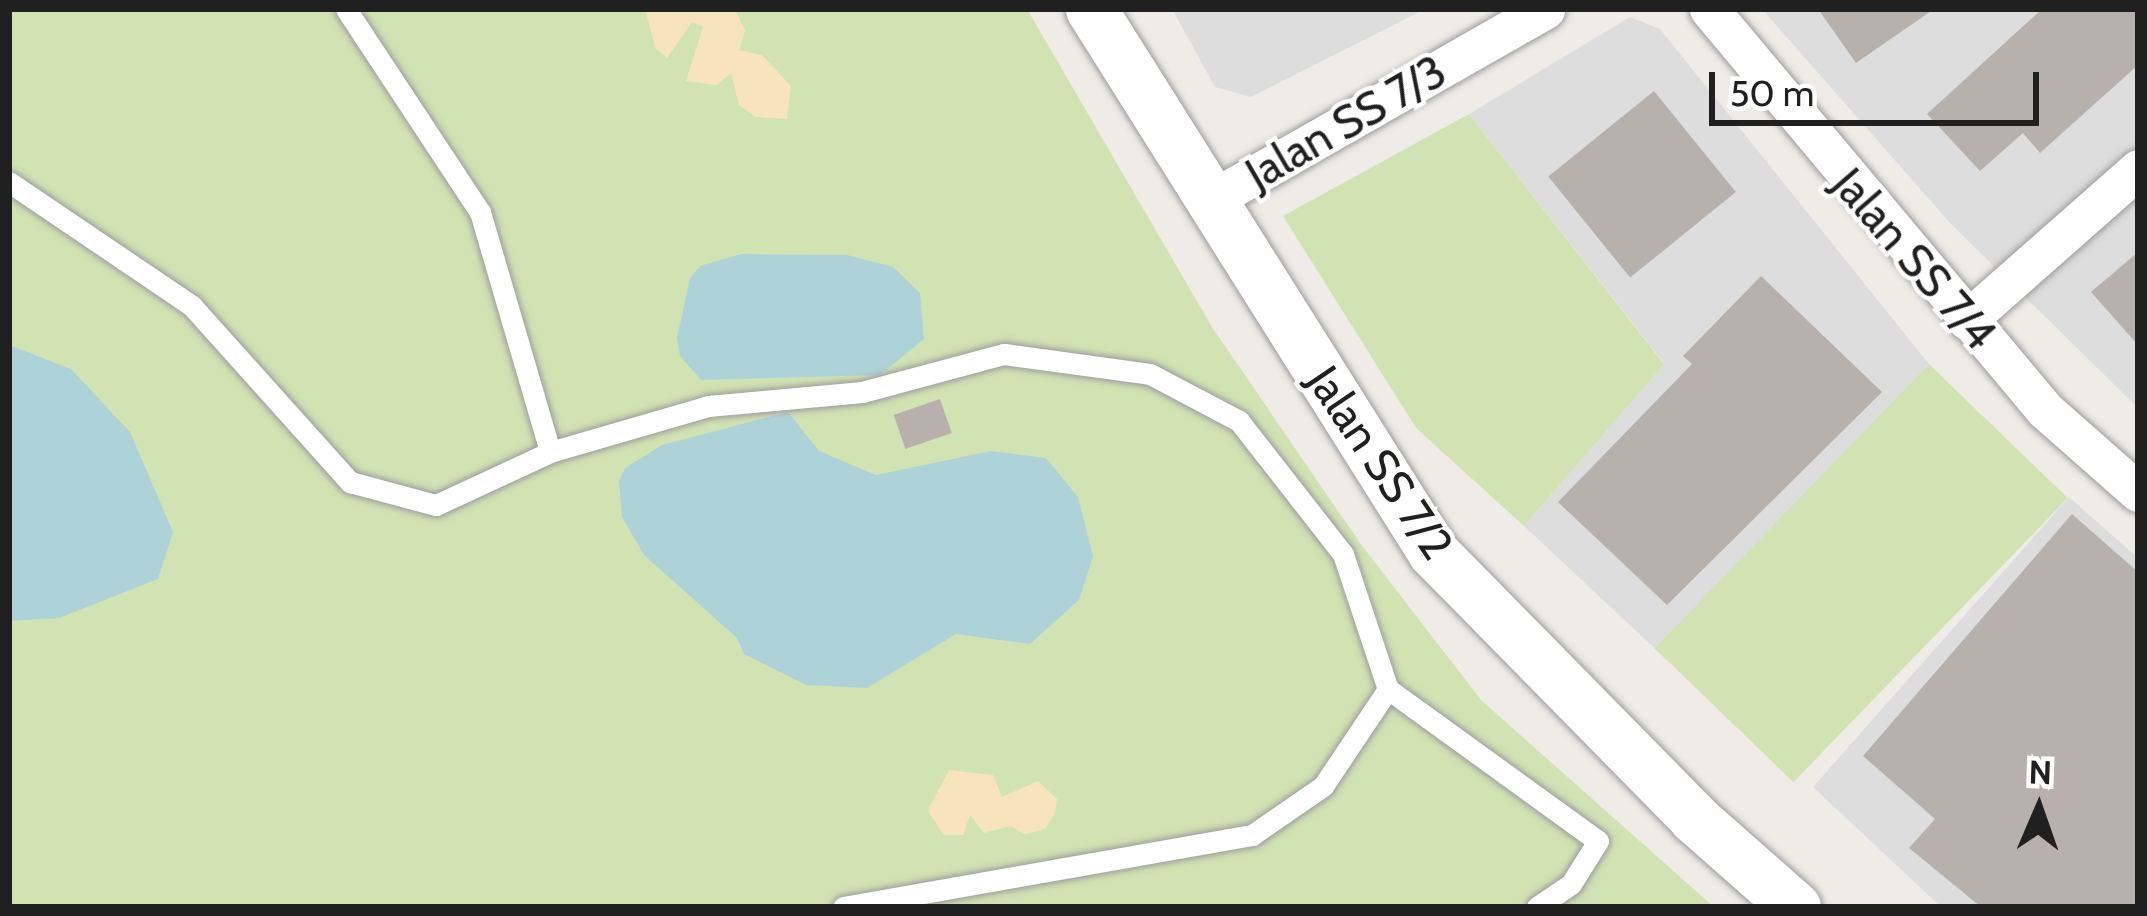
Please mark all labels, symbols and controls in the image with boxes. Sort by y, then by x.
street label: Jalan SS 7/3 [1236,44,1456,202]
scale bar [1715,48,2045,122]
text: 50 m [1730,71,1814,115]
street label: Jalan SS 7/4 [1821,158,2007,360]
street label: Jalan SS 7/2 [1296,356,1464,570]
north arrow [1979,748,2099,868]
text: N [2028,752,2053,792]

